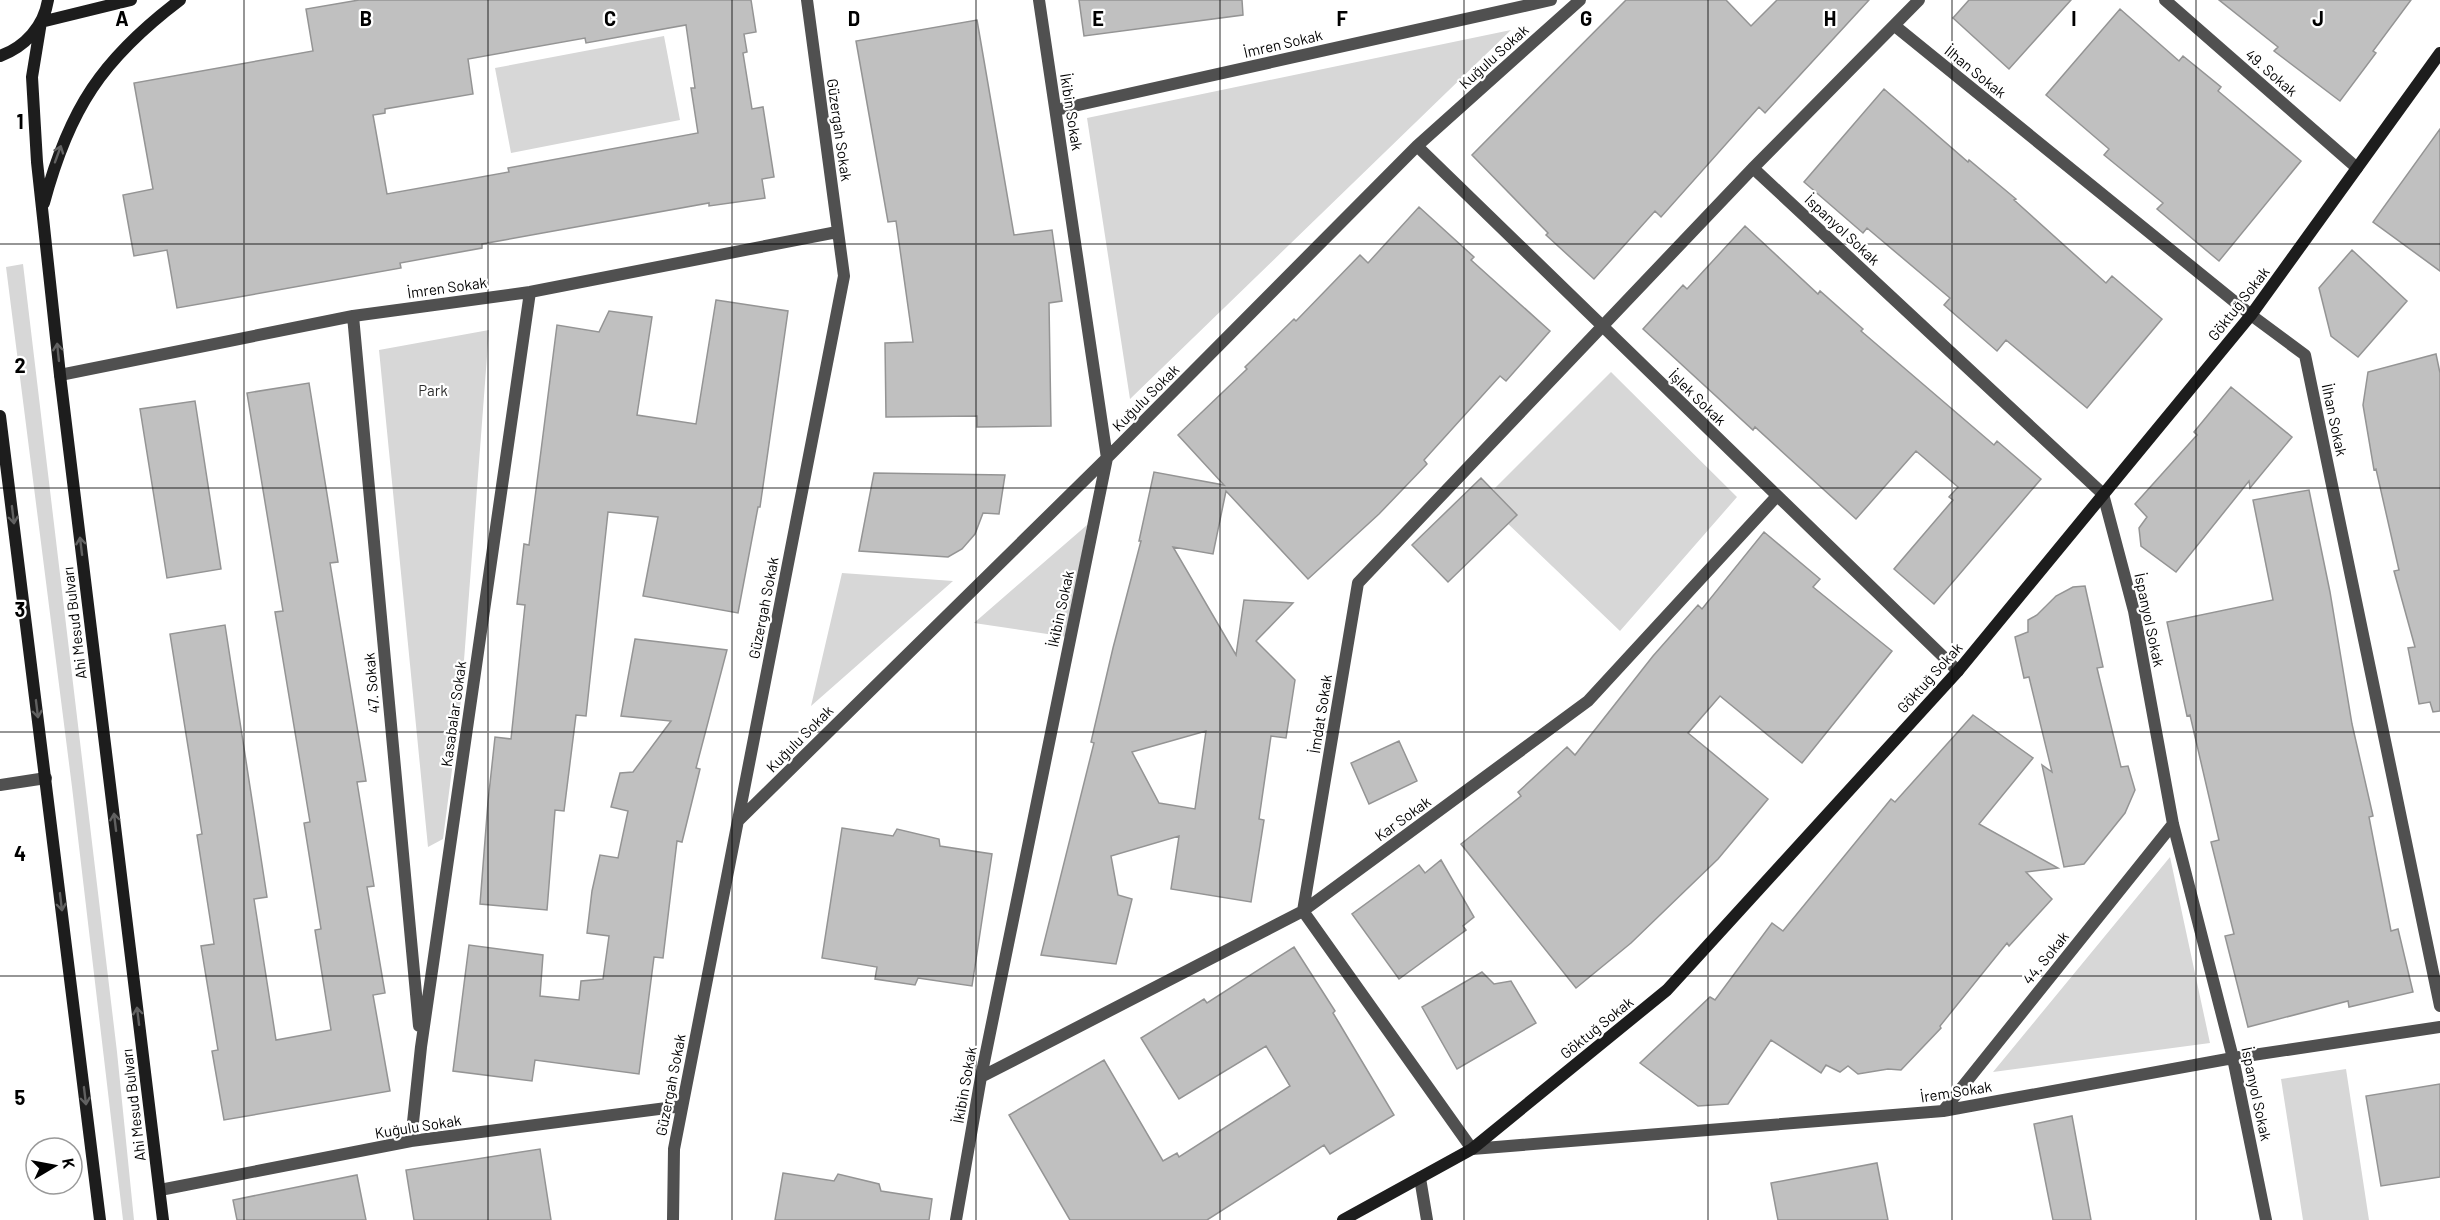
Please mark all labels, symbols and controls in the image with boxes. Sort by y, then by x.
text: A [115,6,129,30]
text: B [360,6,372,30]
text: C [604,6,616,30]
text: D [848,6,860,30]
text: E [1092,6,1104,30]
text: F [1336,6,1348,30]
text: G [1580,6,1592,30]
text: H [1824,6,1836,30]
text: I [2071,6,2077,30]
text: J [2312,6,2324,30]
street label: Kuğulu Sokak [1455,20,1532,92]
street label: İmren Sokak [1242,25,1324,61]
street label: İlhan Sokak [1941,41,2010,102]
street label: 49. Sokak [2242,45,2302,100]
street label: İkibin Sokak [1057,72,1087,152]
street label: Güzergah Sokak [824,77,856,183]
text: 1 [16,109,24,133]
one-way arrow [54,145,65,164]
street label: İspanyol Sokak [1802,190,1884,269]
street label: Göktuğ Sokak [2204,262,2273,344]
street label: İmren Sokak [406,272,488,302]
one-way arrow [52,342,63,362]
text: 2 [14,353,26,377]
street label: Kuğulu Sokak [1108,360,1183,435]
street label: İşlek Sokak [1665,366,1730,429]
park label: Park [418,381,448,399]
street label: İlhan Sokak [2319,382,2352,458]
one-way arrow [8,505,19,525]
one-way arrow [75,536,86,556]
street label: Güzergah Sokak [744,555,782,660]
street label: Ahi Mesud Bulvarı [58,566,90,680]
street label: İkibin Sokak [1043,568,1077,649]
street label: İspanyol Sokak [2131,571,2169,669]
text: 3 [15,597,25,621]
street label: Göktuğ Sokak [1893,638,1966,716]
street label: 47. Sokak [359,651,383,714]
street label: Kasabalar Sokak [437,659,469,768]
street label: İmdat Sokak [1305,672,1335,755]
one-way arrow [32,698,43,718]
street label: Kuğulu Sokak [762,701,837,776]
street label: Kar Sokak [1371,792,1434,845]
one-way arrow [109,813,120,833]
text: 4 [14,841,26,865]
one-way arrow [56,892,67,912]
street label: 44. Sokak [2018,927,2072,988]
street label: Göktuğ Sokak [1556,992,1637,1062]
one-way arrow [133,1007,144,1026]
street label: Güzergah Sokak [651,1032,689,1137]
street label: İkibin Sokak [948,1044,980,1125]
street label: İspanyol Sokak [2238,1045,2276,1143]
street label: Ahi Mesud Bulvarı [117,1048,149,1162]
street label: İrem Sokak [1919,1076,1993,1106]
text: 5 [15,1085,26,1109]
one-way arrow [79,1086,90,1105]
street label: Kuğulu Sokak [373,1110,463,1142]
north arrow [24,1136,84,1196]
text: K [59,1157,79,1170]

